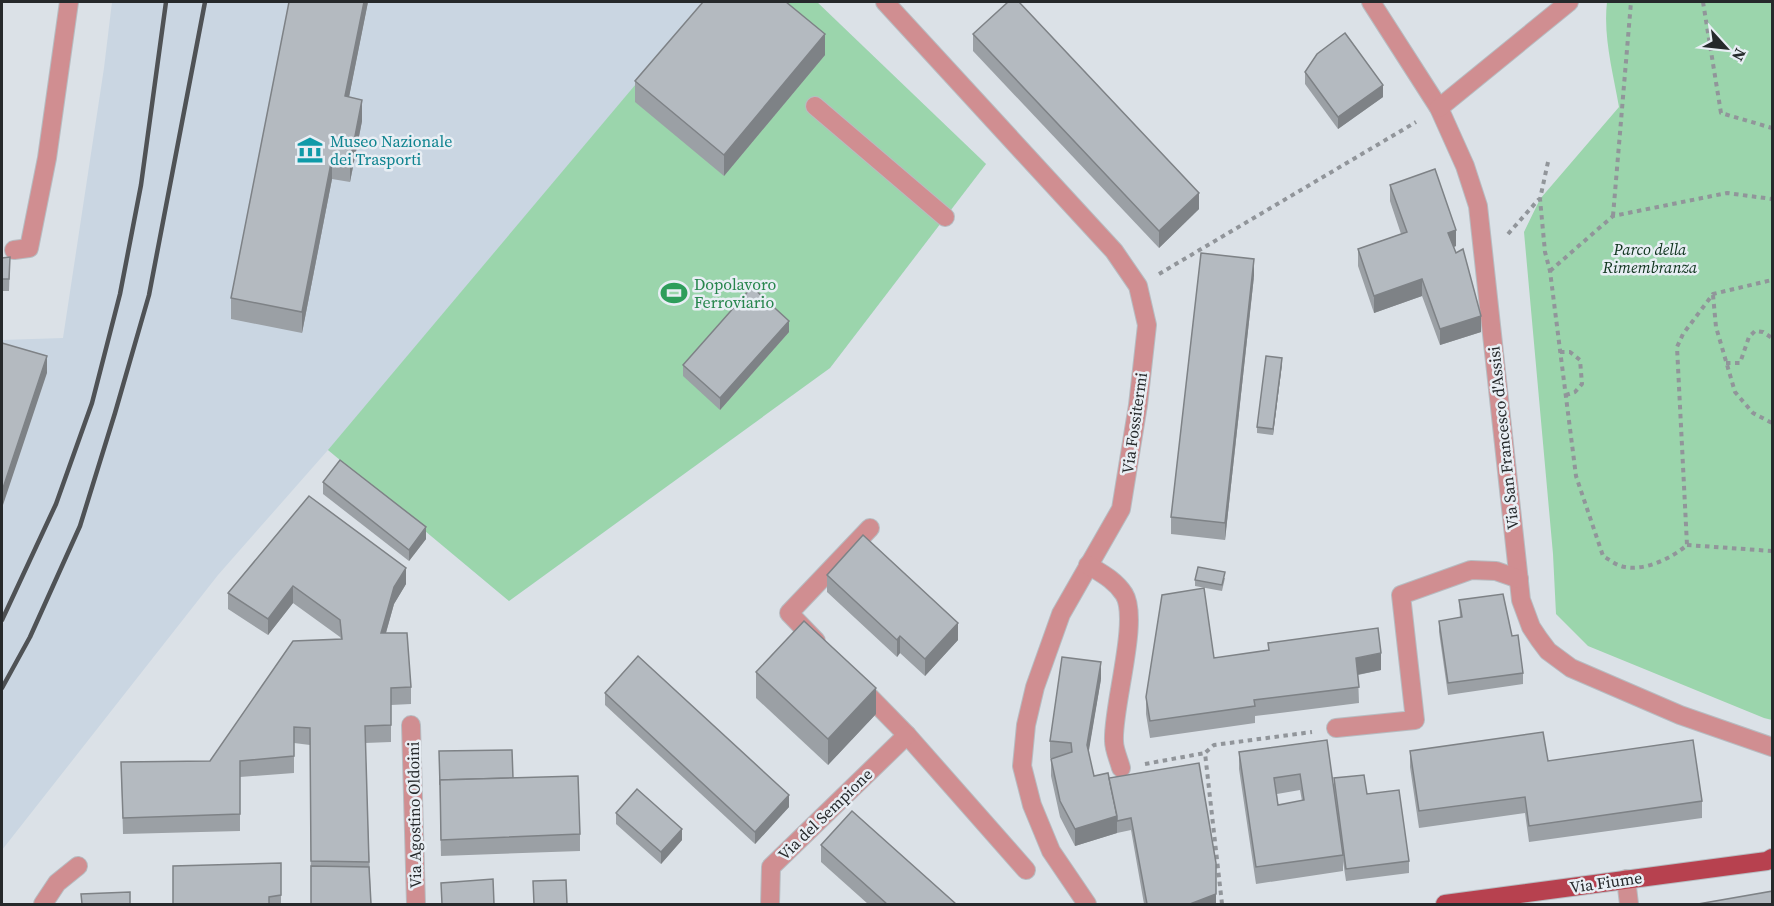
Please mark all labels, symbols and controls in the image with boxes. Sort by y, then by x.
north arrow [1696,18,1756,78]
text: N [1727,45,1752,65]
place label: Museo Nazionale dei Trasporti [330,130,452,170]
museum icon: Museo Nazionale dei Trasporti [295,135,325,165]
park label: Parco della Rimembranza [1602,238,1698,278]
place label: Dopolavoro Ferroviario [694,273,777,313]
sports icon: Dopolavoro Ferroviario [659,278,689,308]
street label: Via San Francesco d'Assisi [1482,345,1524,531]
street label: Via Fossitermi [1116,371,1152,475]
street label: Via Agostino Oldoini [402,741,426,889]
street label: Via del Sempione [773,763,877,865]
street label: Via Fiume [1568,866,1644,898]

